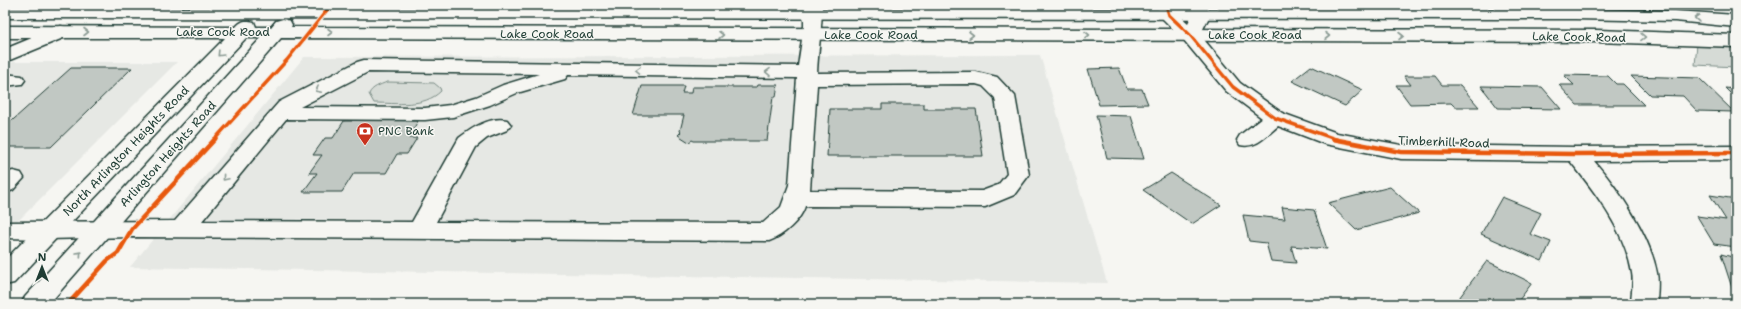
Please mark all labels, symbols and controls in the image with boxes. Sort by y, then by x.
one-way arrow [1694,13,1700,22]
street label: Lake Cook Road [176,24,270,40]
street label: Lake Cook Road [500,26,594,42]
street label: Lake Cook Road [824,27,918,43]
street label: Lake Cook Road [1208,27,1302,43]
one-way arrow [83,28,89,36]
one-way arrow [327,28,333,36]
street label: Lake Cook Road [1532,28,1626,46]
one-way arrow [718,30,724,39]
one-way arrow [968,31,974,39]
one-way arrow [1084,31,1090,39]
one-way arrow [1324,32,1330,40]
one-way arrow [1398,32,1404,40]
one-way arrow [1640,33,1646,42]
one-way arrow [217,49,225,57]
one-way arrow [635,65,641,74]
one-way arrow [765,68,771,76]
street label: North Arlington Heights Road [60,83,192,219]
one-way arrow [315,85,322,92]
street label: Arlington Heights Road [117,98,219,210]
bank icon: PNC Bank [355,121,375,146]
place label: PNC Bank [378,123,434,139]
street label: Timberhill Road [1398,132,1490,152]
one-way arrow [223,173,230,180]
north arrow [22,247,62,287]
text: N [38,250,47,265]
one-way arrow [74,251,81,259]

